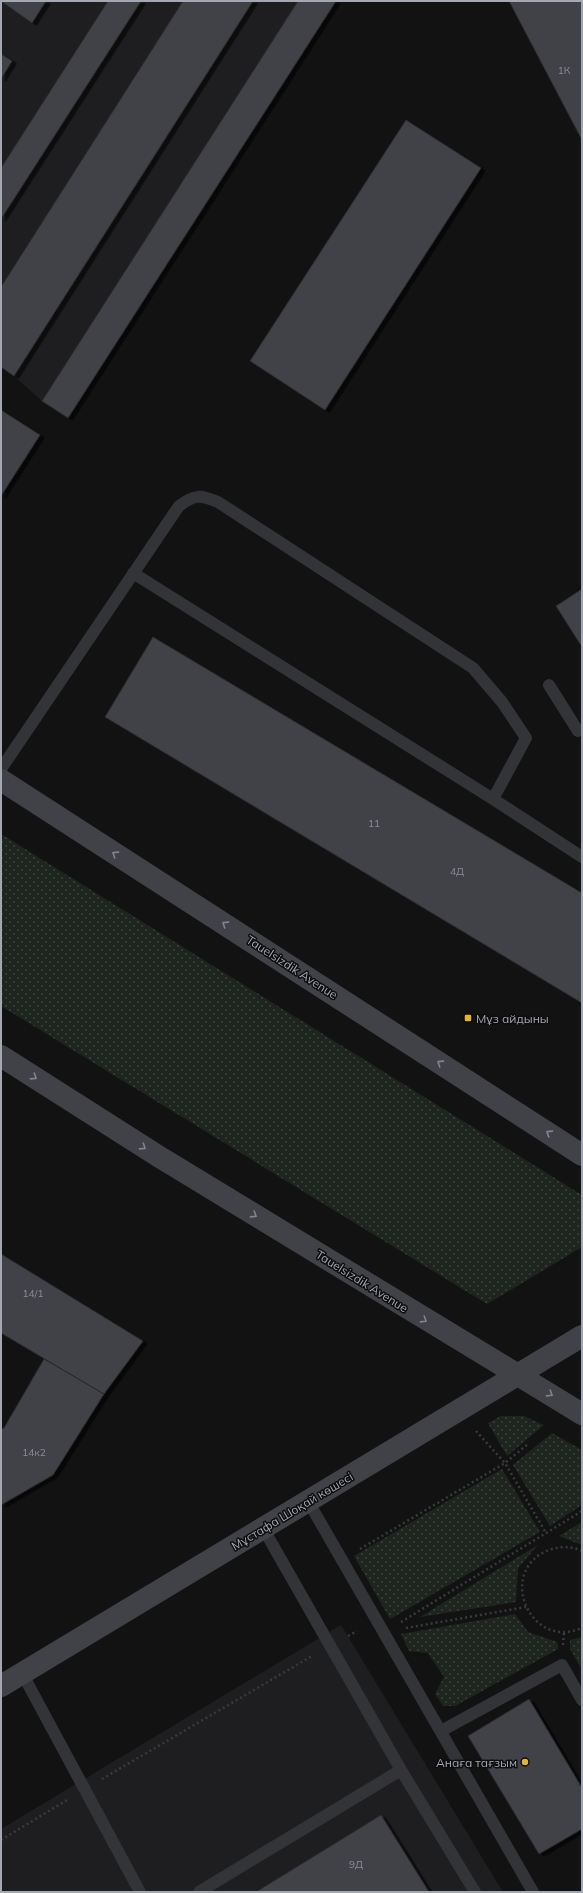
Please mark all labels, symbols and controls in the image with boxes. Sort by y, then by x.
house number: 1К [558,64,571,77]
house number: 11 [368,817,380,830]
one-way arrow [113,852,120,859]
house number: 4Д [450,865,464,878]
one-way arrow [222,922,229,929]
street label: Tauelsizdik Avenue [243,932,341,1002]
place label: Мұз айдыны [476,1011,549,1026]
marker: Мұз айдыны [463,1013,473,1023]
one-way arrow [437,1060,444,1068]
one-way arrow [30,1072,37,1079]
one-way arrow [546,1131,553,1138]
one-way arrow [139,1142,146,1149]
one-way arrow [250,1210,257,1218]
street label: Tauelsizdik Avenue [313,1247,411,1315]
house number: 14/1 [23,1287,43,1300]
one-way arrow [420,1315,427,1322]
one-way arrow [546,1390,553,1397]
house number: 14к2 [22,1446,46,1459]
street label: Мұстафа Шоқай көшесі [228,1469,356,1553]
place label: Анаға тағзым [436,1755,517,1770]
marker: Анаға тағзым [520,1757,530,1767]
house number: 9Д [349,1858,363,1871]

